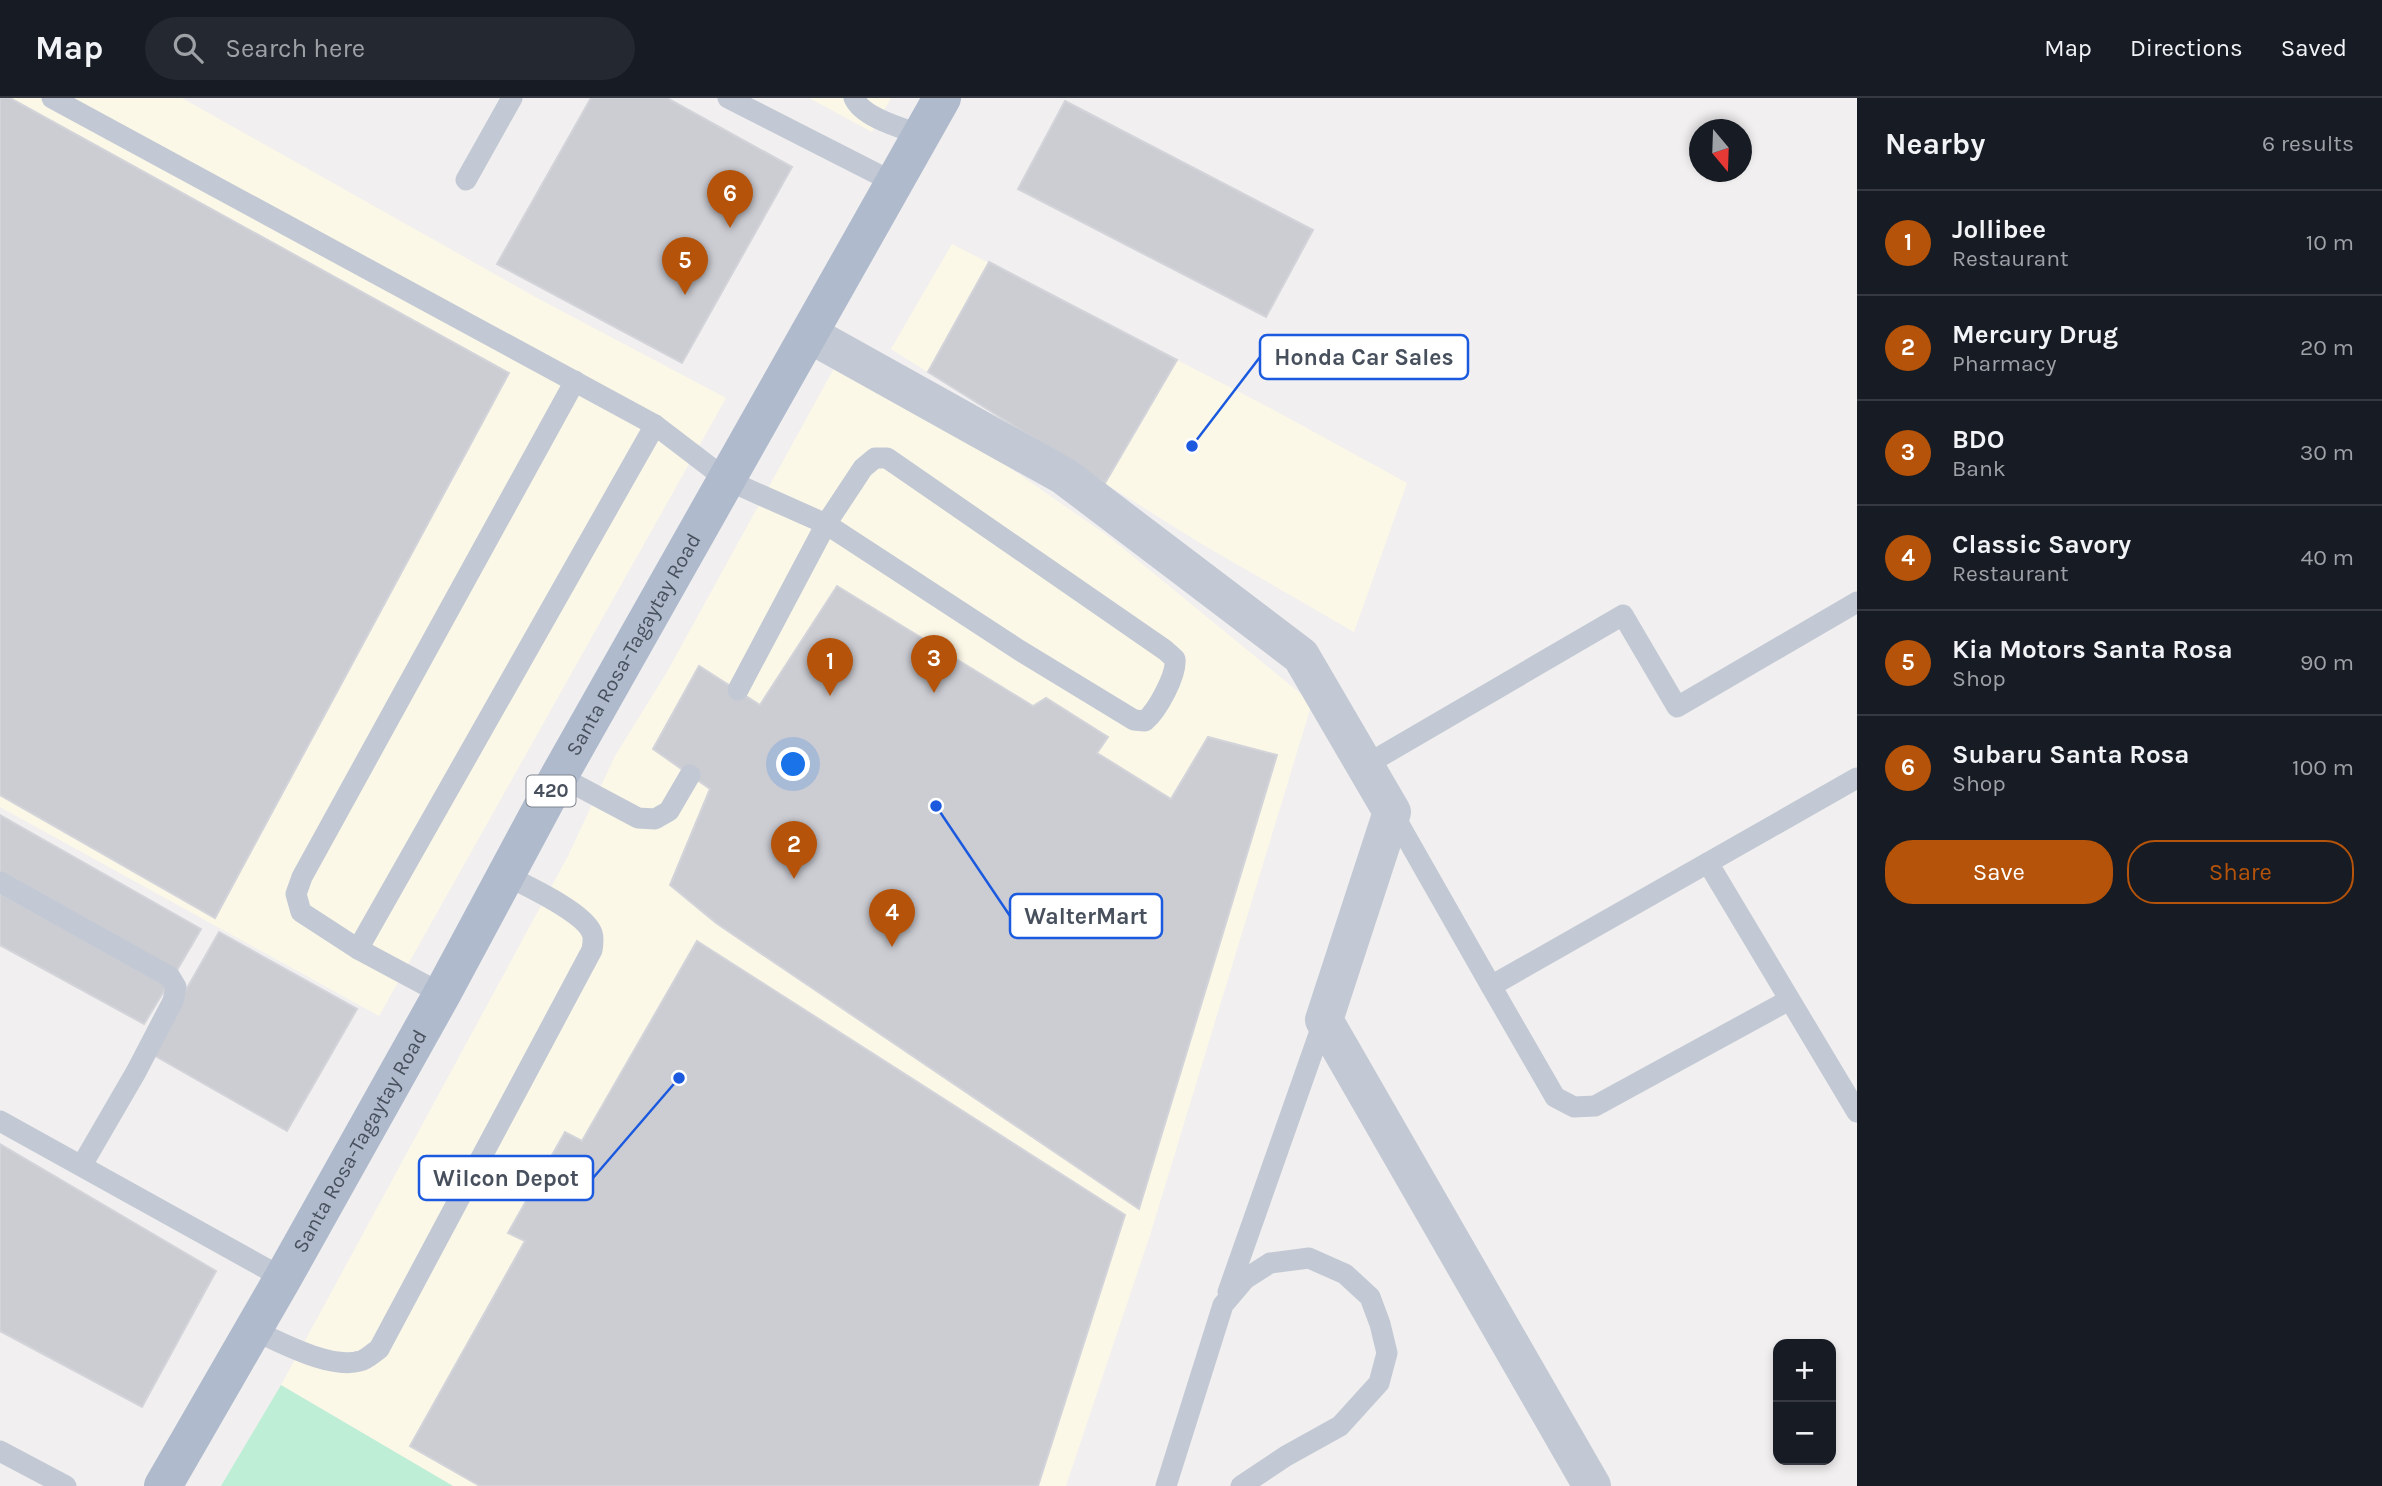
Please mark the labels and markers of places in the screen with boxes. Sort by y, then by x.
pin: 6 [707,170,753,228]
pin: 5 [662,237,708,295]
callout: Honda Car Sales [1260,335,1468,379]
pin: 3 [911,635,957,693]
pin: 1 [807,638,853,696]
pin: 2 [771,821,817,879]
pin: 4 [869,889,915,947]
callout: WalterMart [1010,894,1162,938]
callout: Wilcon Depot [419,1156,593,1200]

